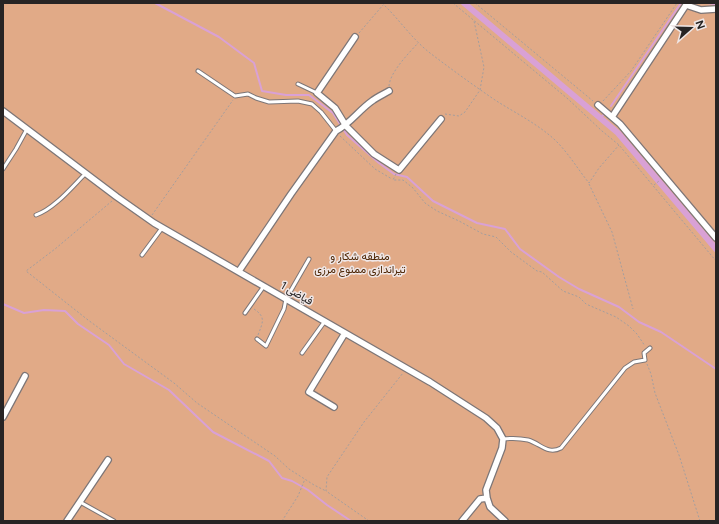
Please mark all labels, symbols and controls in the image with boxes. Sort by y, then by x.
north arrow [671,8,711,48]
text: N [692,19,707,31]
park label: منطقه شکار و تیراندازی ممنوع مرزی [314,250,406,277]
street label: فیاضی 1 [278,279,315,308]

